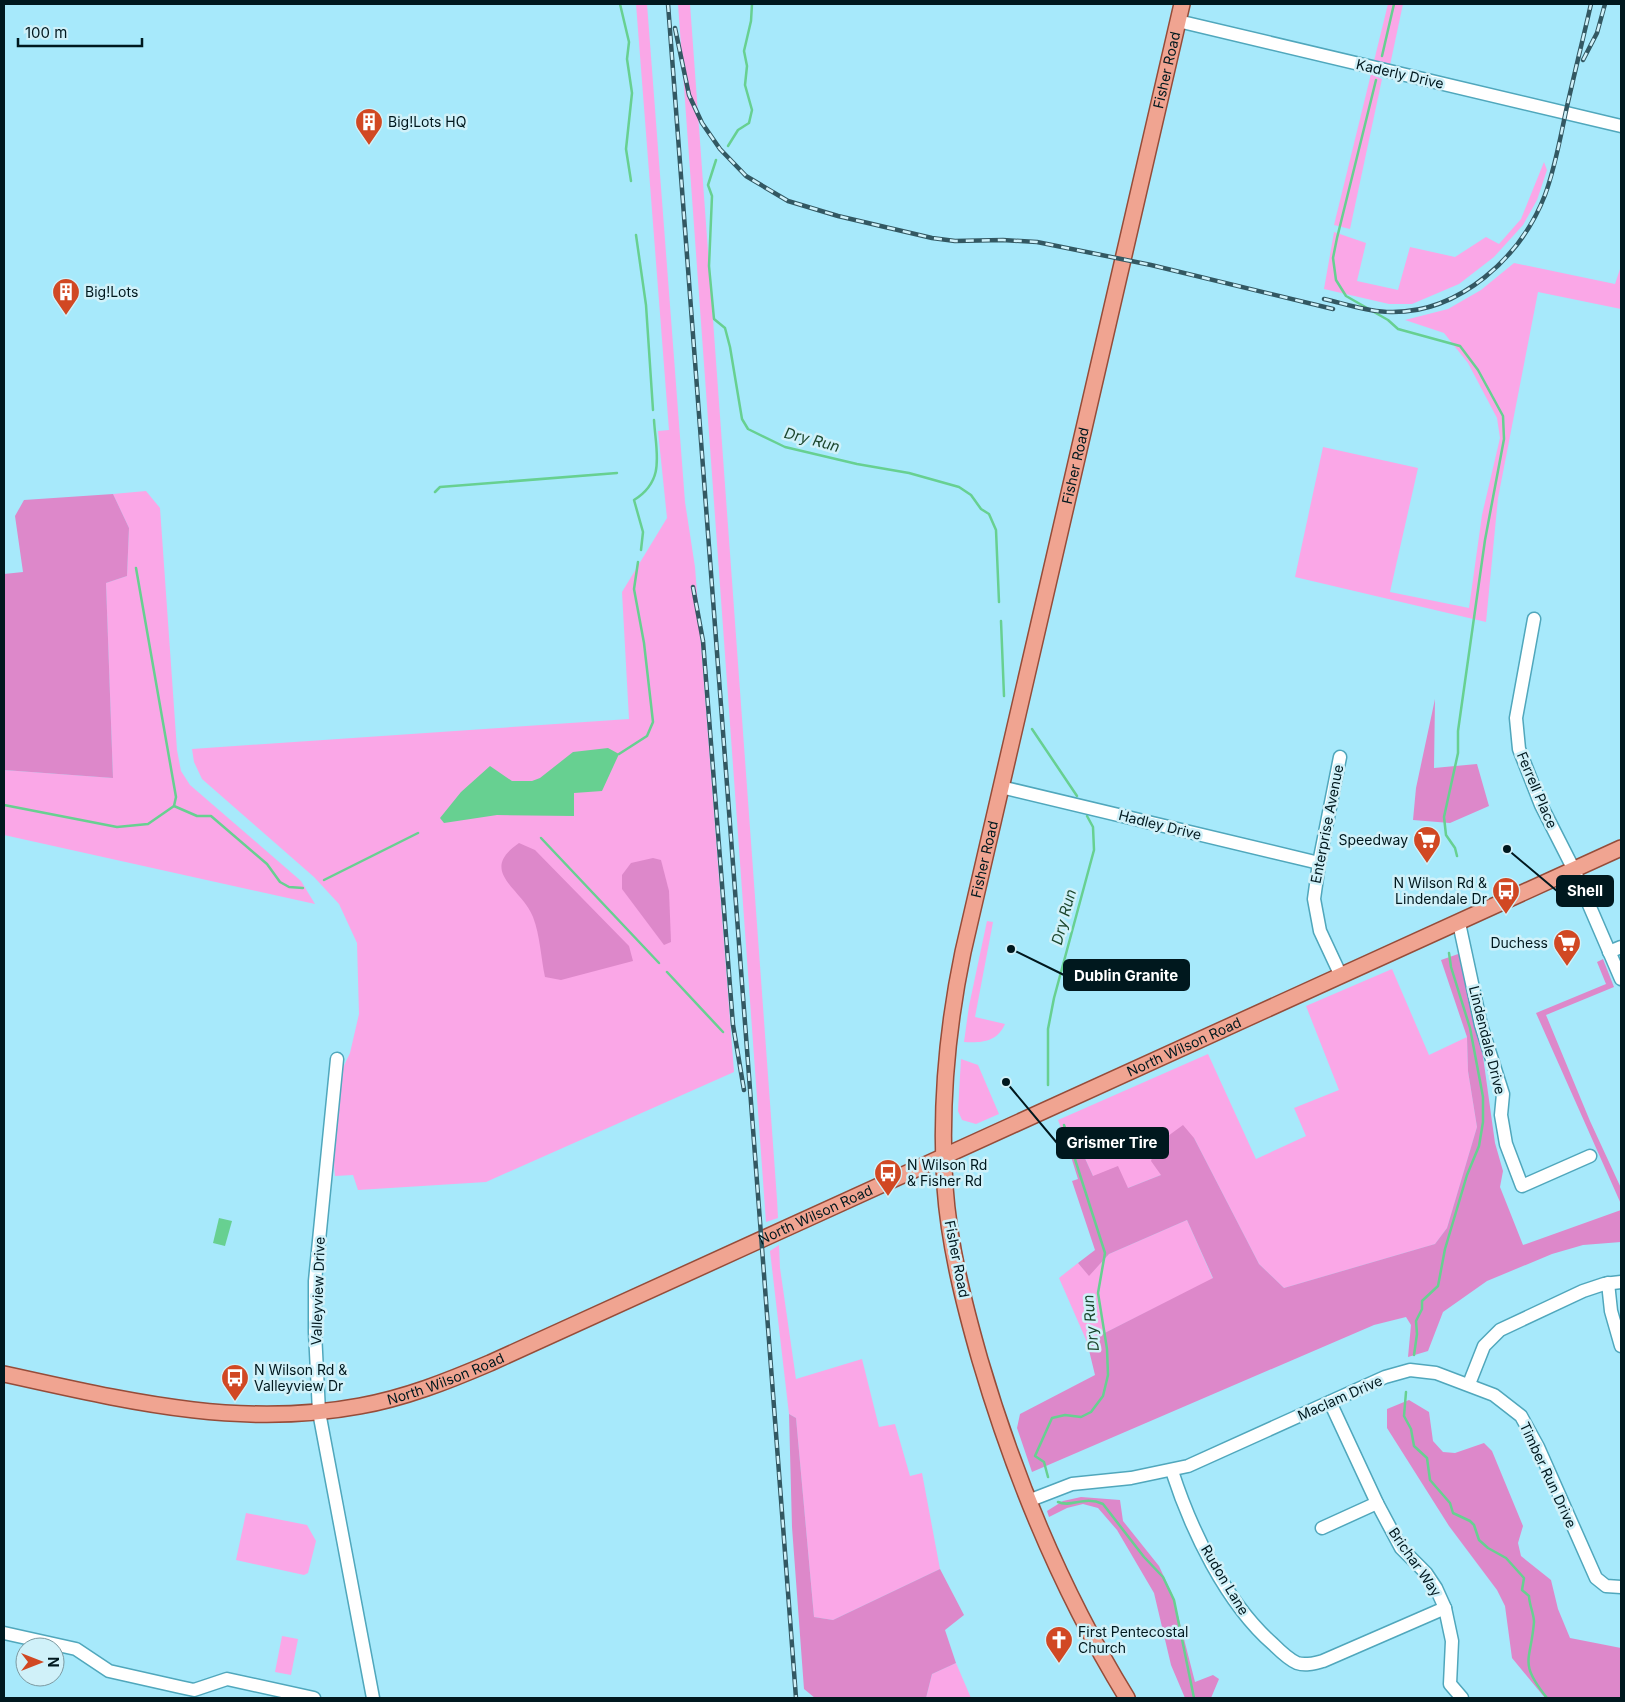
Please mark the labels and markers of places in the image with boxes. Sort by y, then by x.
building icon: Big!Lots HQ [354,107,384,146]
place label: Big!Lots HQ [388,113,466,130]
building icon: Big!Lots [51,277,81,316]
place label: Big!Lots [85,283,138,300]
supermarket icon: Speedway [1412,825,1442,864]
place label: Speedway [1339,831,1408,848]
place label: N Wilson Rd & Lindendale Dr [1394,874,1487,907]
bus stop icon: N Wilson Rd & Lindendale Dr [1491,876,1521,915]
callout: Shell [1557,876,1613,906]
supermarket icon: Duchess [1552,928,1582,967]
place label: Duchess [1490,934,1548,951]
callout: Dublin Granite [1064,960,1189,990]
callout: Grismer Tire [1057,1128,1168,1158]
place label: N Wilson Rd & Fisher Rd [907,1156,987,1189]
bus stop icon: N Wilson Rd & Fisher Rd [873,1158,903,1197]
place label: N Wilson Rd & Valleyview Dr [254,1361,347,1394]
bus stop icon: N Wilson Rd & Valleyview Dr [220,1363,250,1402]
place label: First Pentecostal Church [1078,1623,1188,1656]
church icon: First Pentecostal Church [1044,1625,1074,1664]

